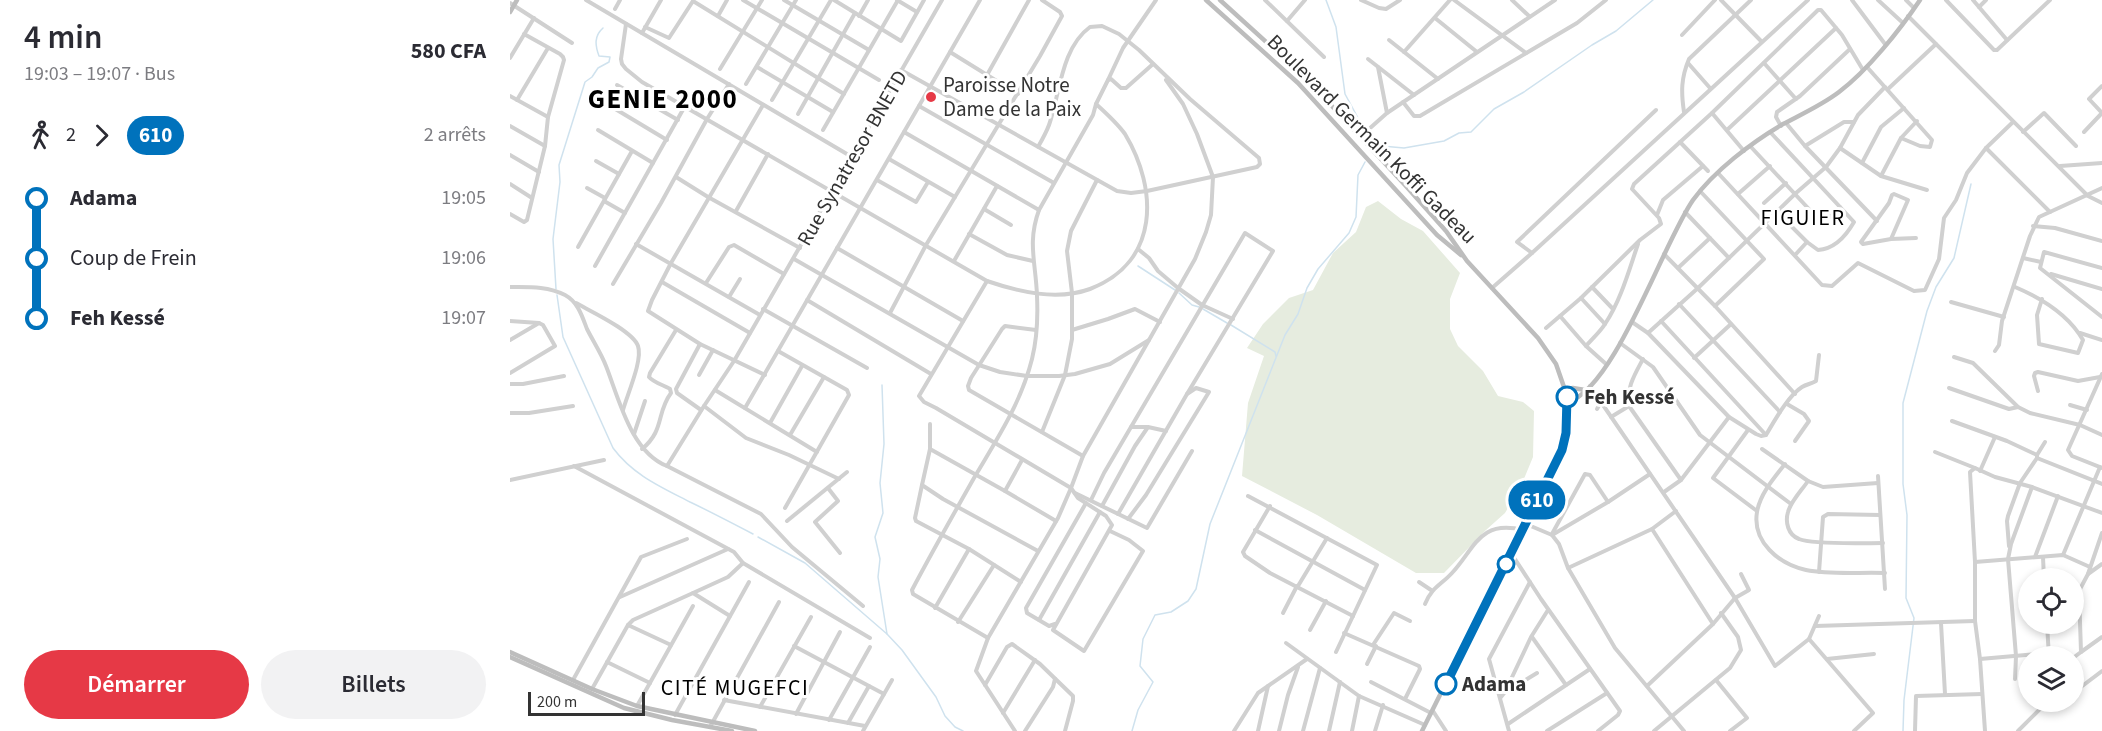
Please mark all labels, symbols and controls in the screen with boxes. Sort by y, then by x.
text: 4 min [24,14,102,61]
street label: Boulevard Germain Koffi Gadeau [1260,27,1484,251]
text: 580 CFA [411,35,486,67]
text: 19:03 – 19:07 · Bus [24,60,175,88]
street label: Rue Synatresor BNETD [789,65,915,251]
place label: Paroisse Notre Dame de la Paix [943,70,1082,124]
district label: GENIE 2000 [588,80,738,119]
marker: Paroisse Notre Dame de la Paix [924,90,938,104]
icon: walk [24,119,57,152]
icon: forward [85,119,118,152]
text: 610 [139,120,172,150]
text: 2 [66,121,76,149]
text: 2 arrêts [424,121,486,149]
text: Adama [70,182,137,214]
text: 19:05 [441,184,486,212]
district label: FIGUIER [1761,202,1845,234]
text: Coup de Frein [70,242,197,274]
text: 19:06 [441,244,486,272]
text: Feh Kessé [70,302,165,334]
text: 19:07 [441,304,486,332]
place label: Feh Kessé [1584,382,1675,412]
marker: Feh Kessé [1556,386,1578,408]
line badge: 610 [1502,480,1572,520]
text: 610 [1520,485,1554,515]
unlabelled marker [1497,555,1515,573]
map controls [2018,568,2084,712]
button: locate [2018,568,2084,634]
button: layers [2018,646,2084,712]
button: Démarrer [24,650,249,719]
button: Billets [261,650,486,719]
place label: Adama [1461,669,1526,699]
district label: CITÉ MUGEFCI [661,672,809,704]
marker: Adama [1435,673,1457,695]
scale bar [528,689,645,716]
text: 200 m [537,691,577,713]

